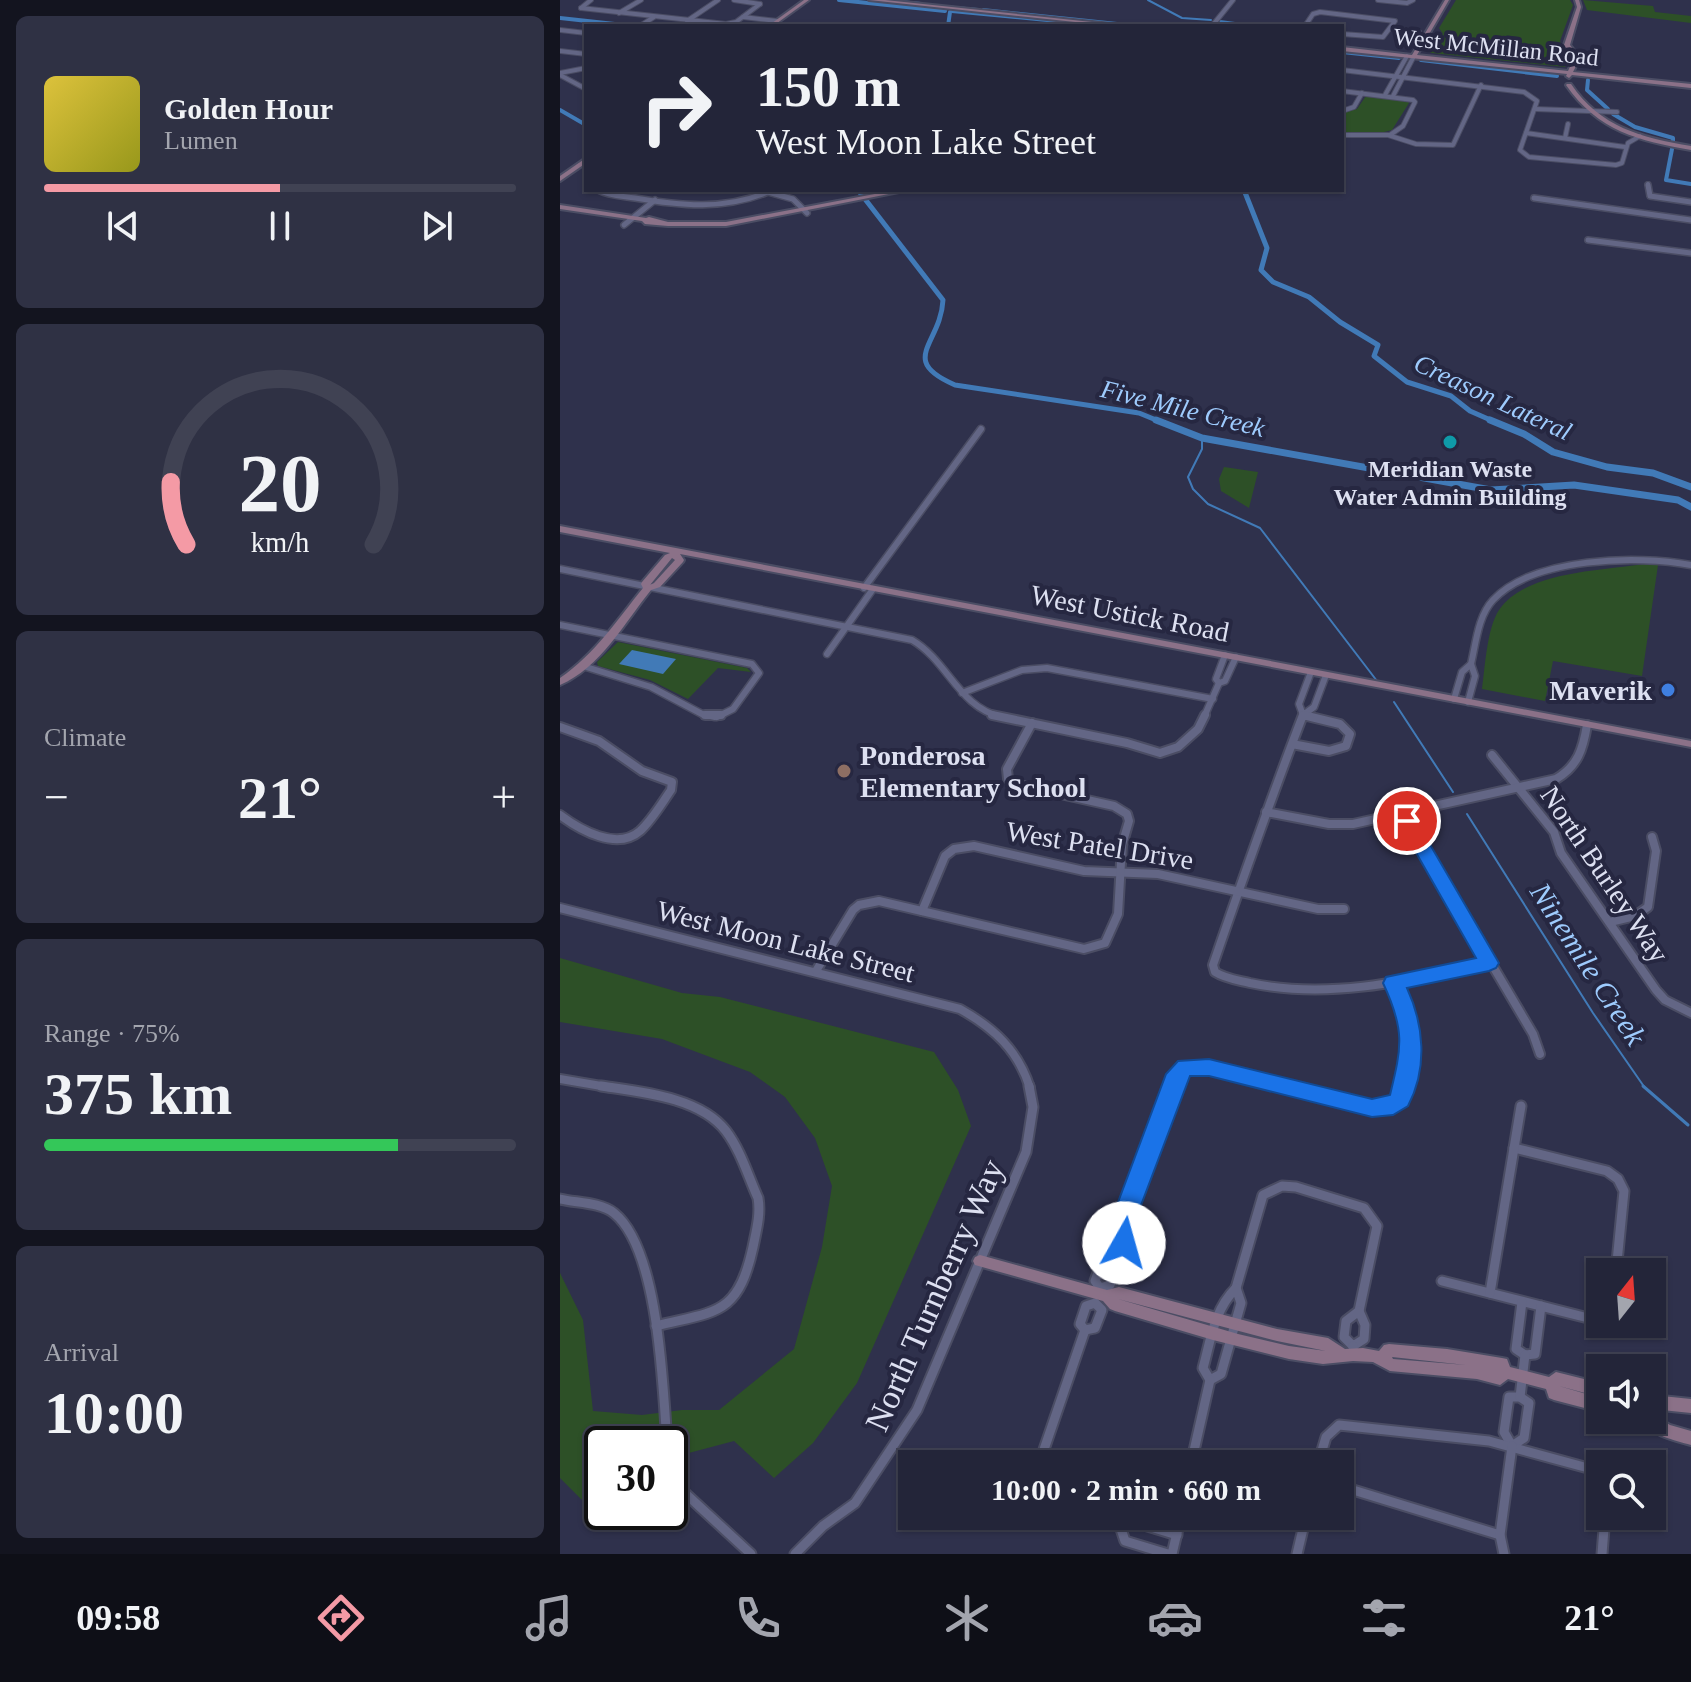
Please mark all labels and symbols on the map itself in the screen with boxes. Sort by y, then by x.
street label: West McMillan Road [1392,23,1600,71]
water label: Creason Lateral [1410,348,1576,447]
water label: Five Mile Creek [1097,374,1268,443]
marker: Meridian Waste Water Admin Building [1441,433,1459,451]
place label: Meridian Waste Water Admin Building [1334,456,1566,510]
street label: West Ustick Road [1028,579,1232,648]
place label: Maverik [1549,675,1652,706]
marker: Maverik [1659,681,1677,699]
place label: Ponderosa Elementary School [860,740,1087,803]
marker: Ponderosa Elementary School [835,762,853,780]
street label: North Burley Way [1534,780,1675,968]
pin [1373,787,1441,855]
street label: West Patel Drive [1004,815,1196,876]
water label: Ninemile Creek [1523,876,1653,1051]
street label: West Moon Lake Street [654,894,918,989]
street label: North Turnberry Way [858,1154,1011,1437]
position arrow [1082,1201,1166,1285]
north arrow [1586,1258,1666,1338]
speed limit sign: 30 [584,1426,688,1530]

